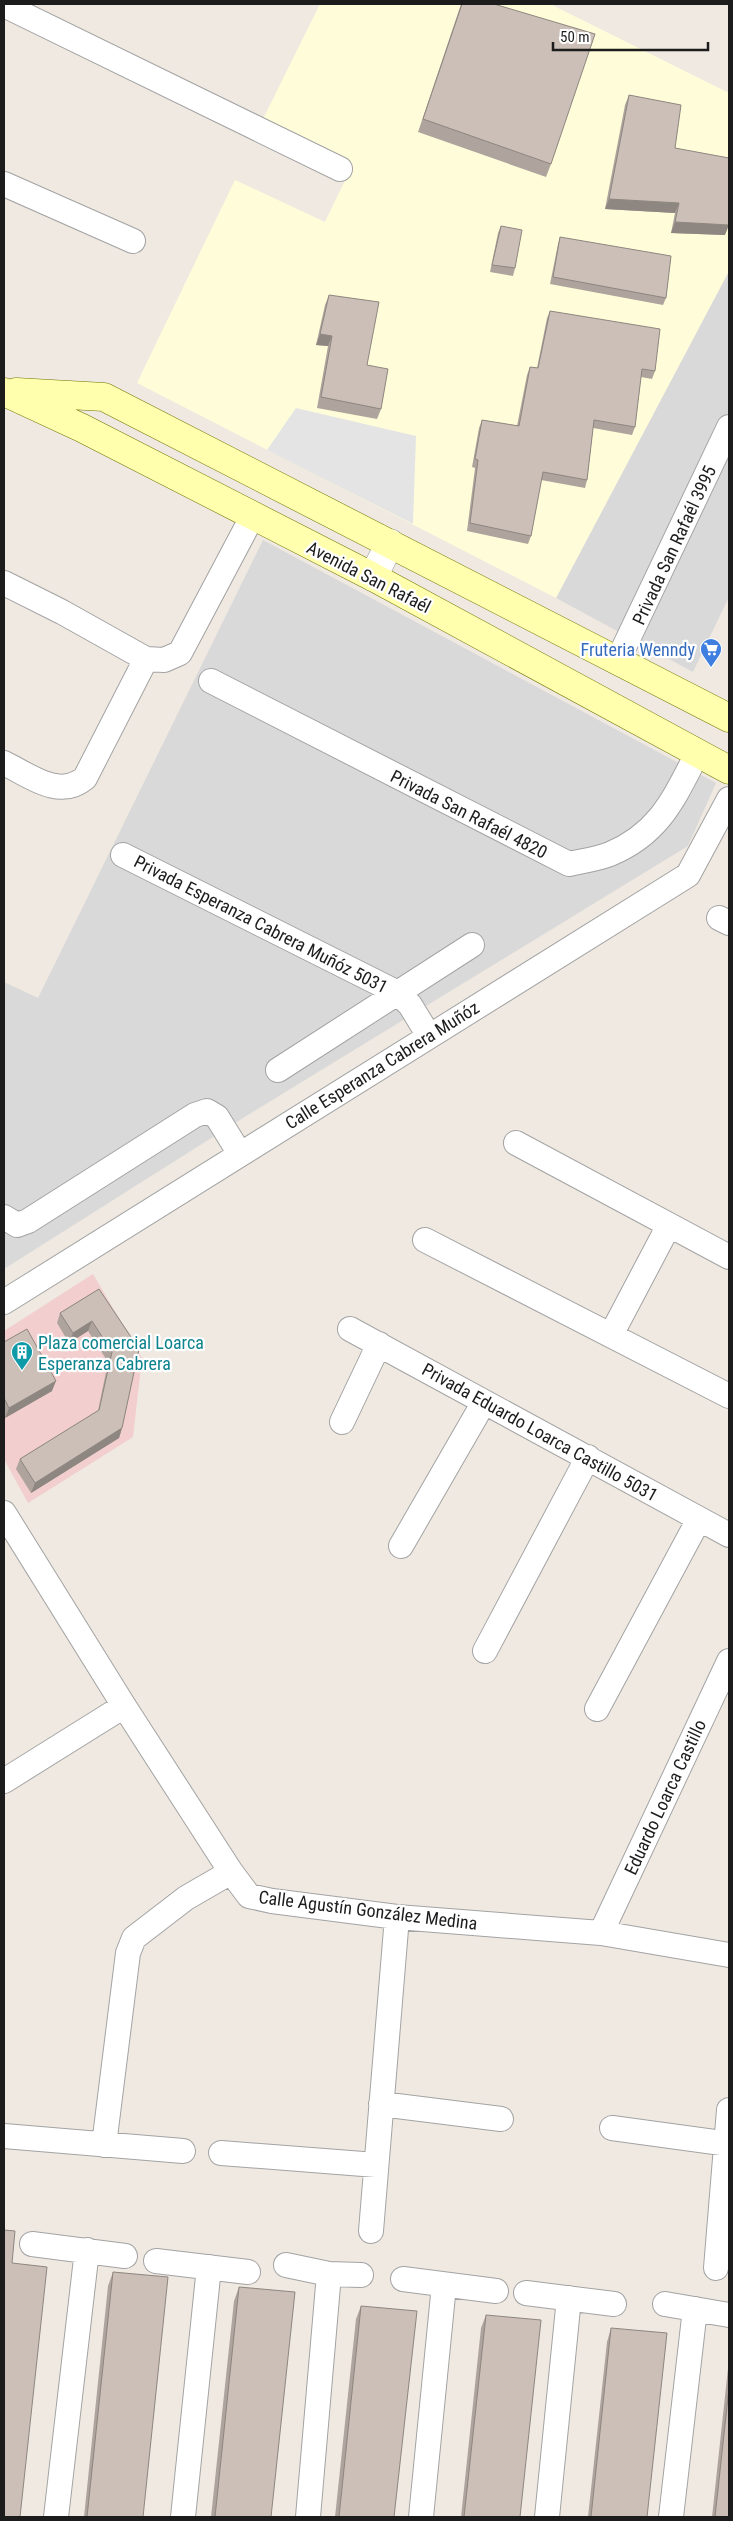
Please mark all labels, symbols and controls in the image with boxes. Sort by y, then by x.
scale bar [553,20,708,52]
text: 50 m [560,28,590,46]
street label: Privada San Rafaél 3995 [628,462,720,628]
street label: Avenida San Rafaél [303,537,435,617]
supermarket icon: Fruteria Wenndy [699,637,723,668]
place label: Fruteria Wenndy [581,639,695,660]
street label: Privada San Rafaél 4820 [387,765,551,863]
street label: Privada Esperanza Cabrera Muñóz 5031 [131,851,391,997]
street label: Calle Esperanza Cabrera Muñóz [281,997,483,1133]
place label: Plaza comercial Loarca Esperanza Cabrera [38,1332,204,1374]
building icon: Plaza comercial Loarca Esperanza Cabrera [10,1340,34,1371]
street label: Privada Eduardo Loarca Castillo 5031 [419,1358,661,1506]
street label: Eduardo Loarca Castillo [620,1716,710,1878]
street label: Calle Agustín González Medina [257,1886,479,1934]

